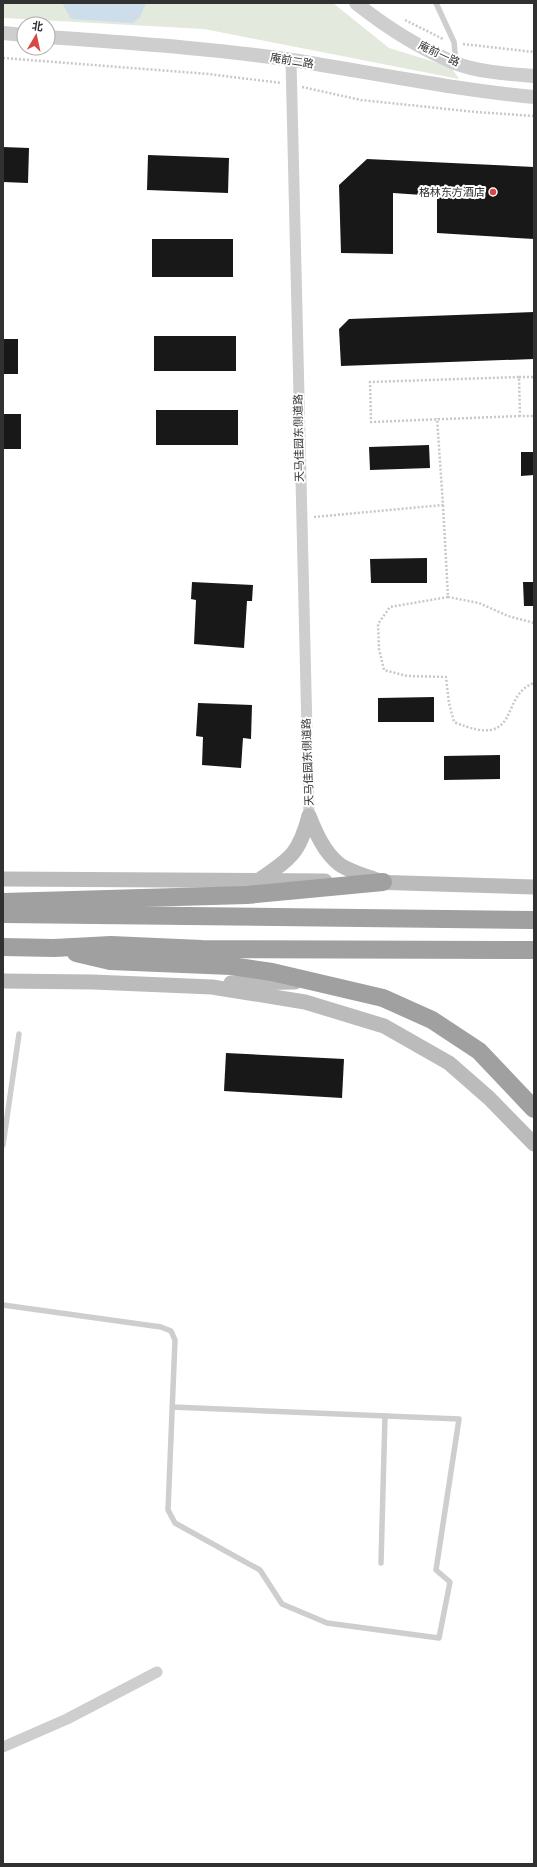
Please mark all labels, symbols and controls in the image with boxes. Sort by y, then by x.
north arrow [16,16,56,56]
text: 北 [31,19,44,34]
street label: 庵前一路 [416,39,462,69]
street label: 庵前二路 [269,51,315,71]
place label: 格林东方酒店 [419,186,485,199]
marker: 格林东方酒店 [488,187,498,197]
street label: 天马佳园东侧道路 [292,394,306,482]
street label: 天马佳园东侧道路 [300,718,316,806]

